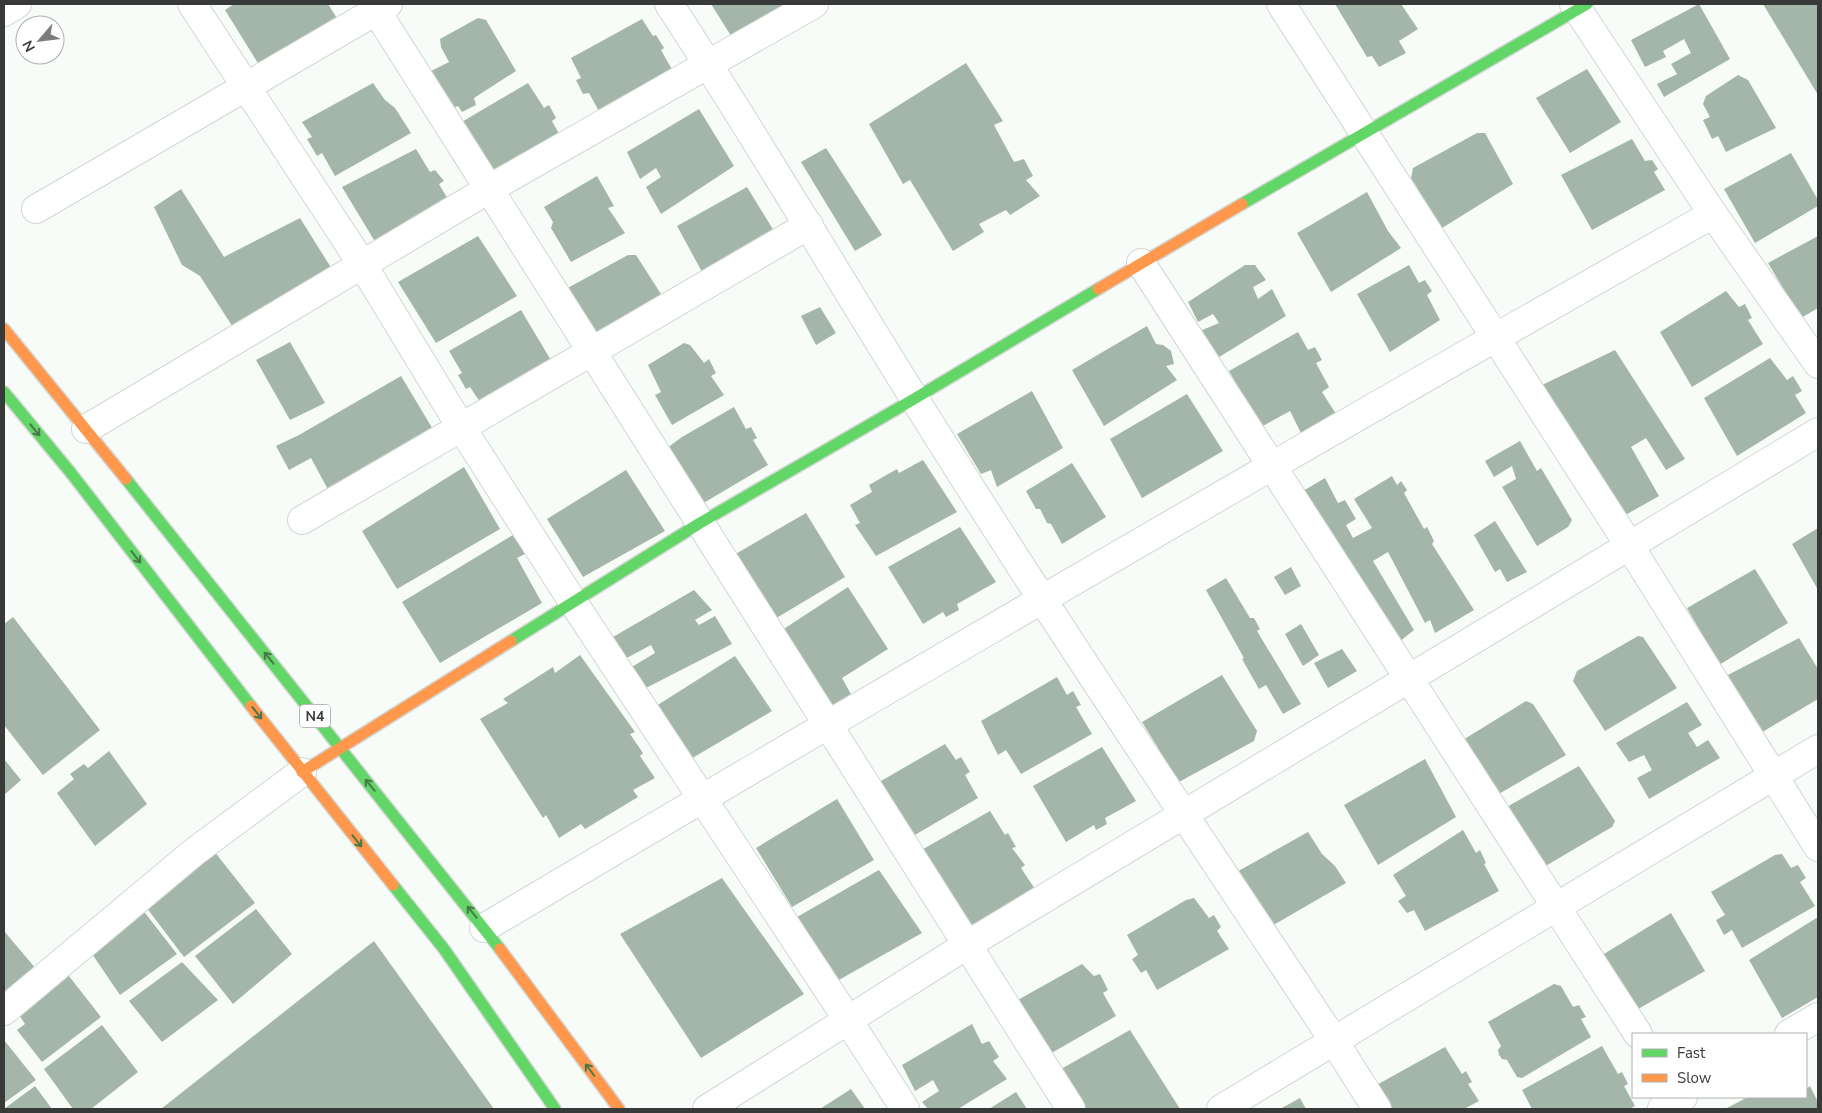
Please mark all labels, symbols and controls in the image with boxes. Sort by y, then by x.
north arrow [15,15,65,65]
text: N [18,37,40,55]
one-way arrow [29,423,40,436]
one-way arrow [131,550,141,564]
one-way arrow [263,652,274,665]
road number: N4 [300,704,330,728]
one-way arrow [251,706,262,719]
one-way arrow [365,779,376,792]
one-way arrow [352,834,363,847]
one-way arrow [466,906,477,919]
legend [1632,1033,1807,1098]
text: Fast [1677,1043,1706,1063]
one-way arrow [585,1063,595,1077]
text: Slow [1677,1068,1712,1088]

